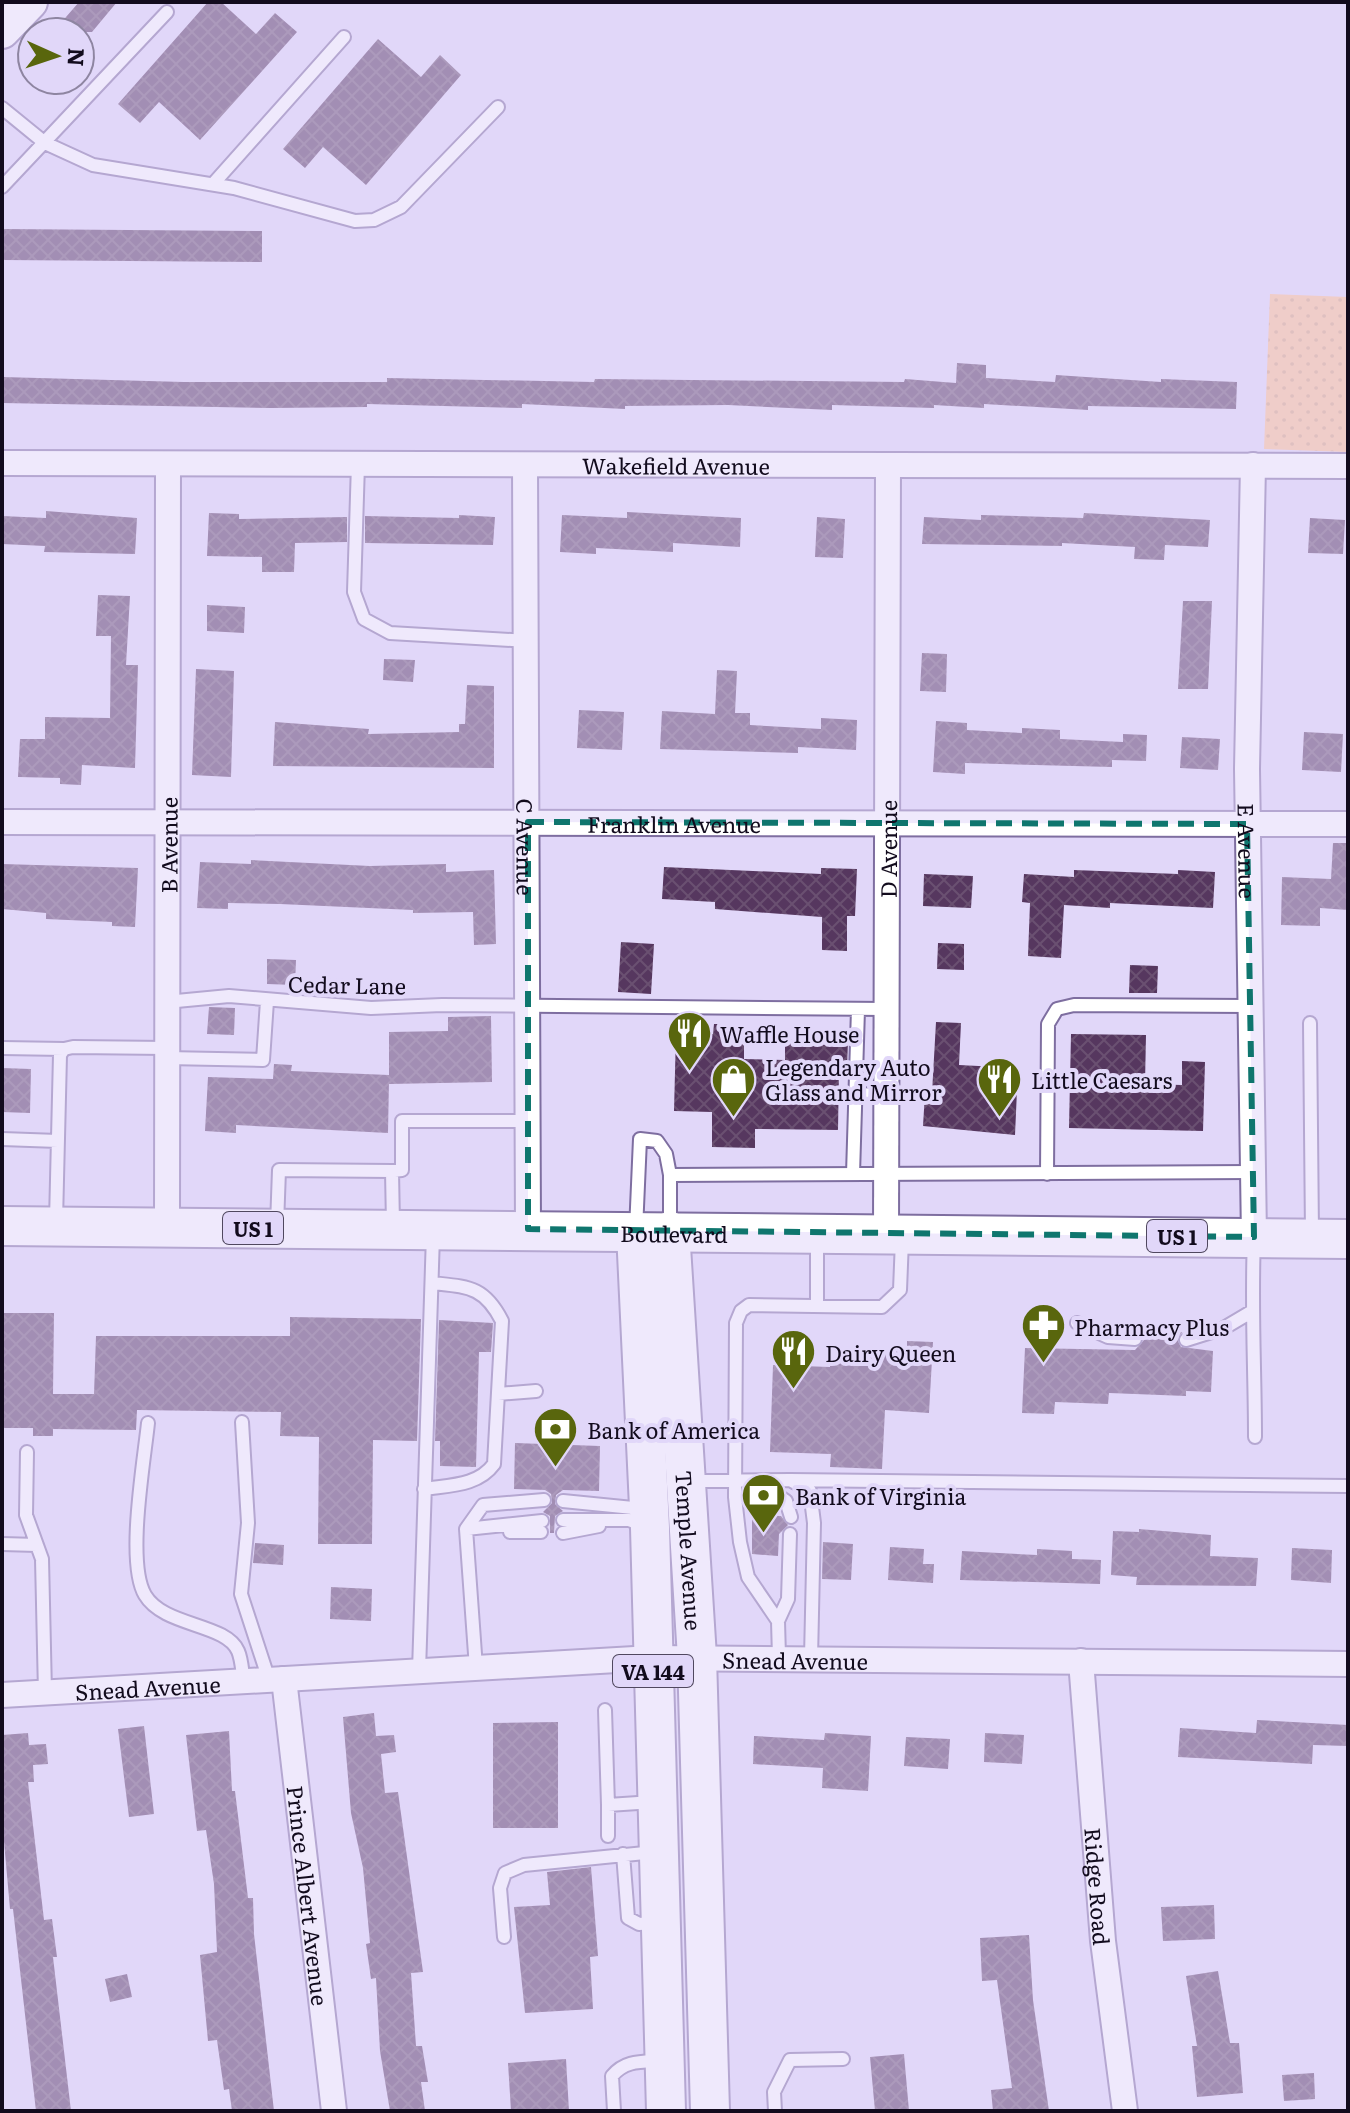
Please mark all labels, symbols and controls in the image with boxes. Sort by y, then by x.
north arrow [16,16,96,96]
text: N [61,47,94,67]
street label: Wakefield Avenue [582,448,770,481]
street label: B Avenue [151,797,184,893]
street label: C Avenue [510,798,543,896]
street label: D Avenue [870,800,904,898]
street label: E Avenue [1231,803,1265,899]
street label: Franklin Avenue [587,806,761,840]
street label: Cedar Lane [288,966,406,1002]
restaurant icon: Waffle House [665,1009,713,1072]
place label: Waffle House [720,1017,859,1050]
place label: Legendary Auto Glass and Mirror [765,1050,942,1108]
shop icon: Legendary Auto Glass and Mirror [710,1055,758,1118]
restaurant icon: Little Caesars [976,1055,1024,1118]
place label: Little Caesars [1031,1063,1172,1096]
road number: US 1 [223,1212,283,1244]
street label: Boulevard [620,1215,728,1250]
road number: US 1 [1147,1220,1207,1252]
pharmacy icon: Pharmacy Plus [1019,1302,1067,1365]
place label: Pharmacy Plus [1074,1310,1229,1343]
restaurant icon: Dairy Queen [770,1328,818,1391]
place label: Dairy Queen [825,1336,956,1369]
bank icon: Bank of America [532,1405,580,1468]
place label: Bank of America [587,1413,760,1446]
street label: Temple Avenue [669,1469,712,1632]
bank icon: Bank of Virginia [740,1471,788,1534]
place label: Bank of Virginia [795,1479,966,1512]
street label: Snead Avenue [722,1642,868,1676]
road number: VA 144 [613,1655,693,1687]
street label: Snead Avenue [74,1666,222,1707]
street label: Prince Albert Avenue [280,1784,338,2007]
street label: Ridge Road [1078,1826,1120,1946]

